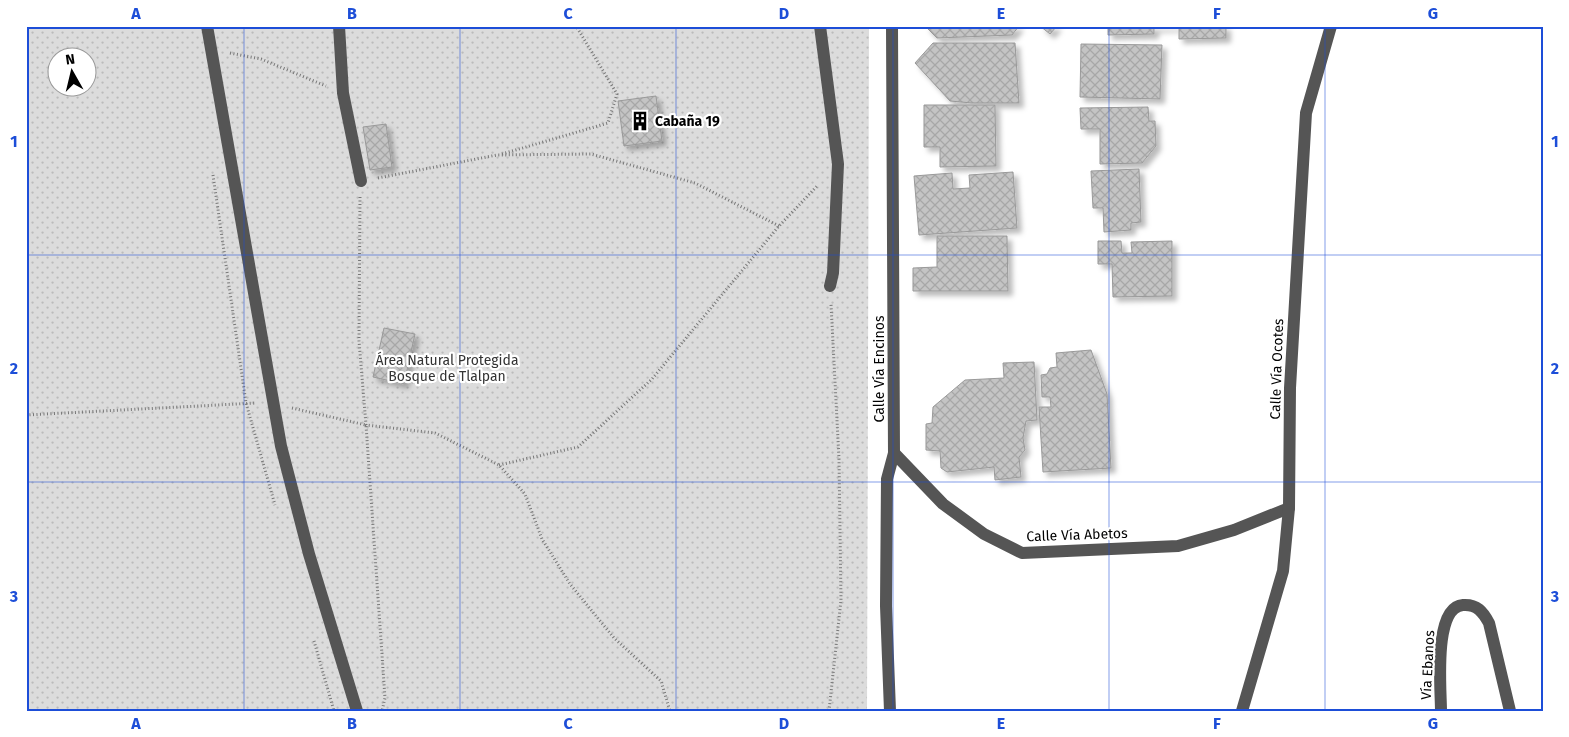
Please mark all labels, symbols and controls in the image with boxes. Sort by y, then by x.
text: A [130,4,141,23]
text: B [347,4,357,23]
text: C [563,4,573,23]
text: D [779,4,789,23]
text: E [997,4,1005,23]
text: F [1213,4,1221,23]
text: G [1428,4,1438,23]
north arrow [48,48,98,98]
text: N [64,51,76,69]
building icon: Cabaña 19 [629,110,651,132]
place label: Cabaña 19 [655,113,720,130]
text: 1 [10,132,18,151]
text: 1 [1551,132,1559,151]
street label: Calle Vía Encinos [871,315,888,422]
street label: Calle Vía Ocotes [1267,318,1287,420]
park label: Área Natural Protegida Bosque de Tlalpan [375,351,519,385]
text: 2 [10,359,18,378]
text: 2 [1551,359,1559,378]
street label: Calle Vía Abetos [1026,525,1128,545]
text: 3 [9,587,18,606]
text: 3 [1550,587,1559,606]
street label: Vía Ebanos [1418,629,1438,700]
text: A [130,714,141,733]
text: B [347,714,357,733]
text: C [563,714,573,733]
text: D [779,714,789,733]
text: E [997,714,1005,733]
text: F [1213,714,1221,733]
text: G [1428,714,1438,733]

